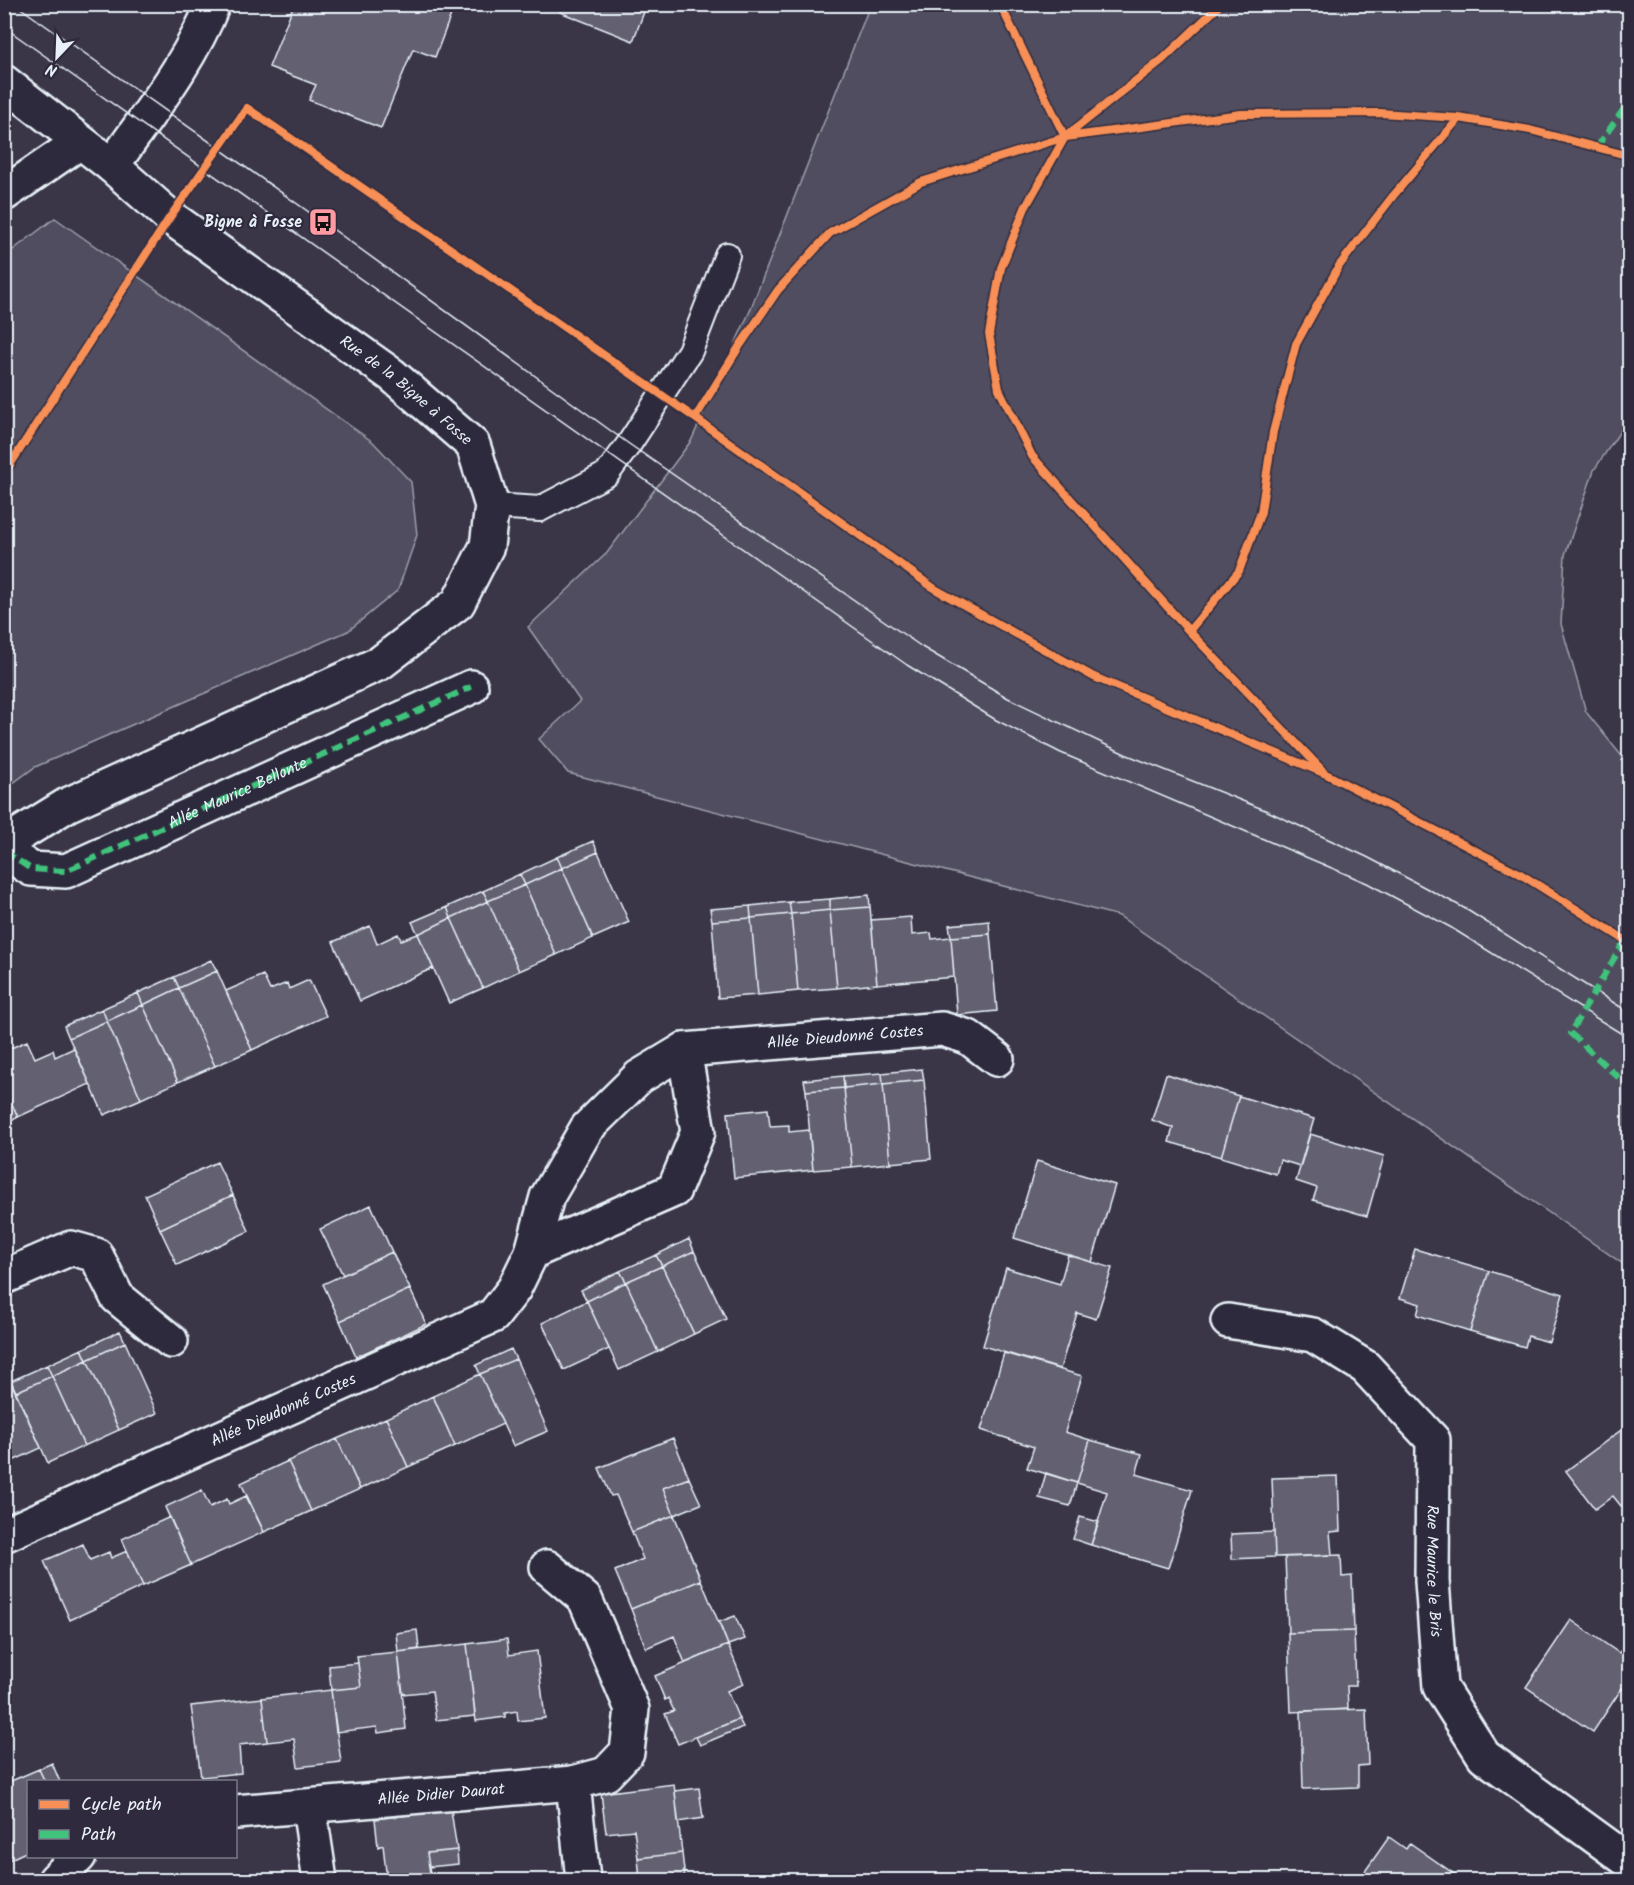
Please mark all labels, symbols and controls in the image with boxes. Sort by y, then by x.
north arrow [27,27,87,87]
text: N [42,56,61,83]
bus stop icon: Bigne à Fosse [307,206,339,238]
place label: Bigne à Fosse [204,210,302,235]
street label: Rue de la Bigne à Fosse [334,329,478,452]
street label: Allée Maurice Bellonte [164,751,311,836]
street label: Allée Dieudonné Costes [766,1018,925,1056]
street label: Allée Dieudonné Costes [207,1366,360,1453]
street label: Rue Maurice le Bris [1419,1505,1449,1638]
street label: Allée Didier Daurat [377,1776,507,1812]
legend [27,1780,237,1858]
text: Cycle path [81,1791,162,1820]
text: Path [81,1821,116,1850]

